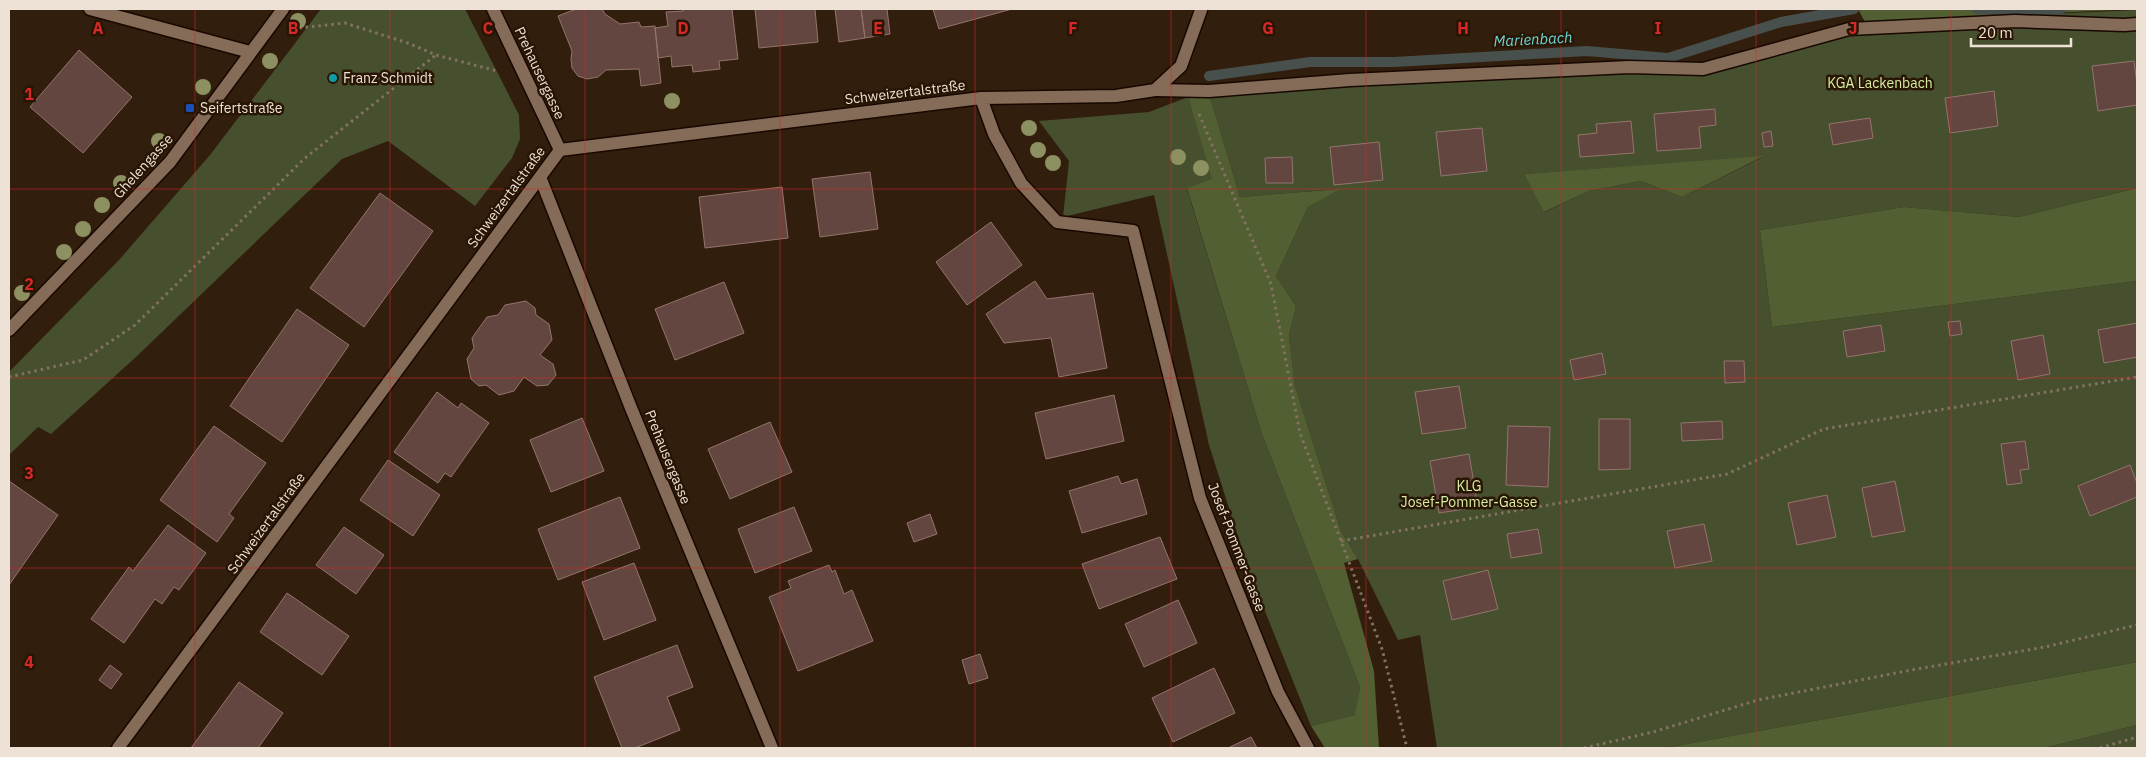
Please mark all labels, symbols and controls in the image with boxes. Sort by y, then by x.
scale bar [1971,15,2071,47]
text: A [93,18,104,38]
text: B [288,18,299,38]
text: C [483,18,493,38]
text: D [677,18,689,38]
text: E [873,18,883,38]
text: F [1068,18,1078,38]
text: G [1262,18,1274,38]
text: H [1457,18,1469,38]
text: I [1655,18,1662,38]
text: J [1849,18,1857,38]
text: 20 m [1978,23,2013,42]
street label: Prehausergasse [511,24,569,122]
water label: Marienbach [1493,27,1573,51]
place label: Franz Schmidt [343,69,433,87]
marker: Franz Schmidt [327,72,339,84]
park label: KGA Lackenbach [1827,74,1933,92]
street label: Schweizertalstraße [844,76,967,108]
text: 1 [24,84,34,104]
place label: Seifertstraße [200,99,283,117]
marker: Seifertstraße [184,102,196,114]
street label: Ghelengasse [109,130,177,202]
street label: Schweizertalstraße [463,142,549,251]
text: 2 [24,274,34,294]
street label: Prehausergasse [641,407,695,507]
text: 3 [24,463,34,483]
street label: Schweizertalstraße [223,468,309,577]
park label: KLG Josef-Pommer-Gasse [1401,477,1538,511]
street label: Josef-Pommer-Gasse [1204,480,1270,614]
text: 4 [24,652,34,672]

